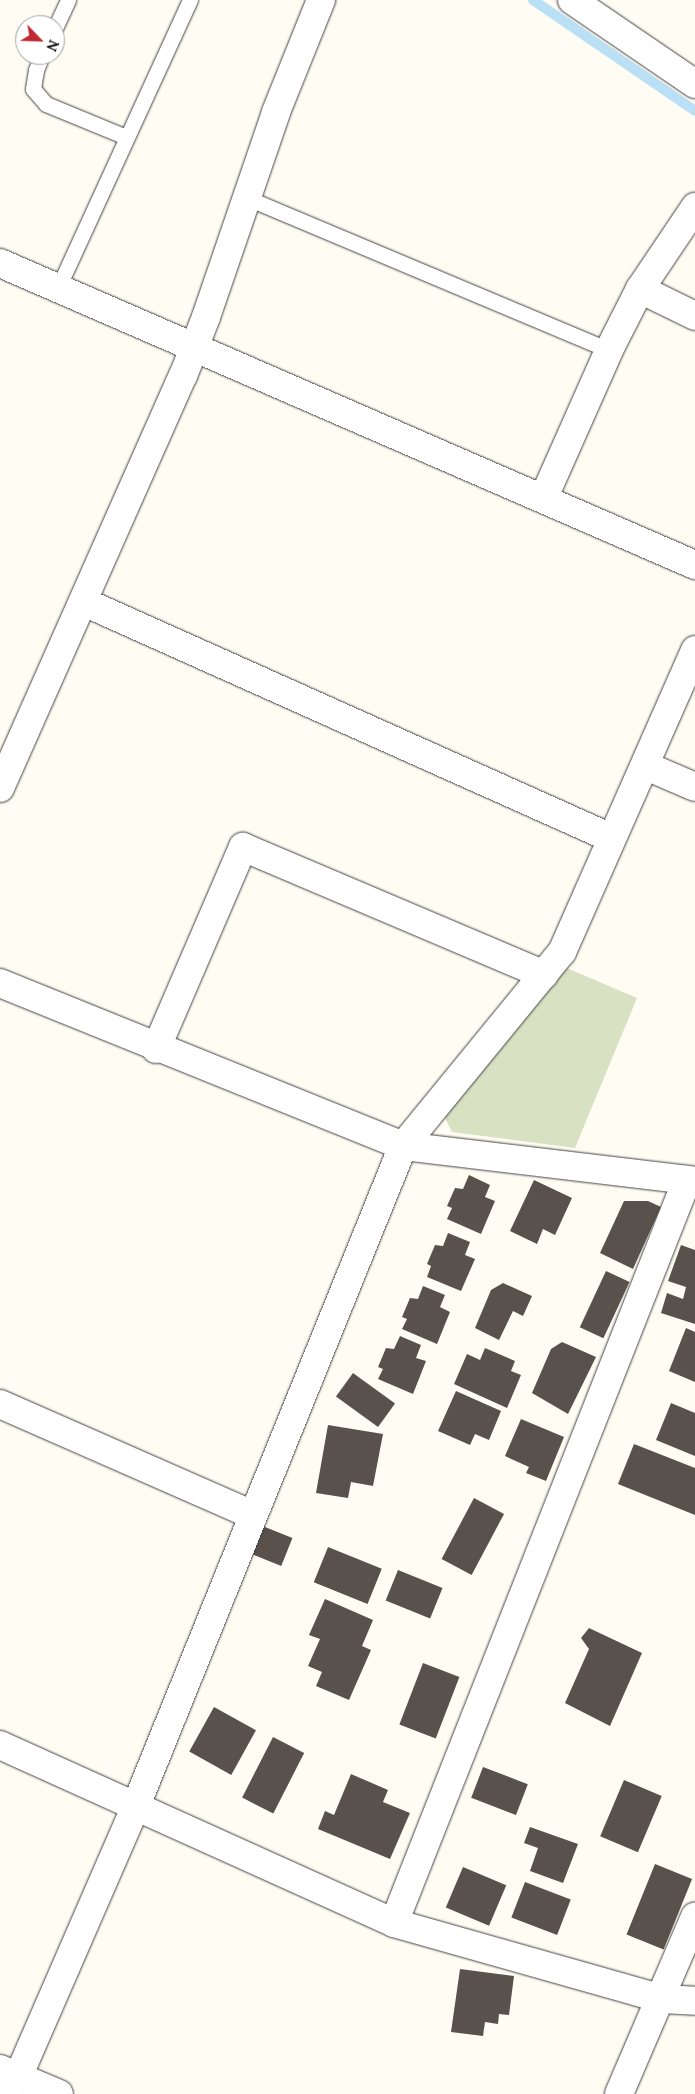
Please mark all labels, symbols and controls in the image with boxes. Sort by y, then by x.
north arrow [15,15,65,65]
text: N [42,37,63,54]

